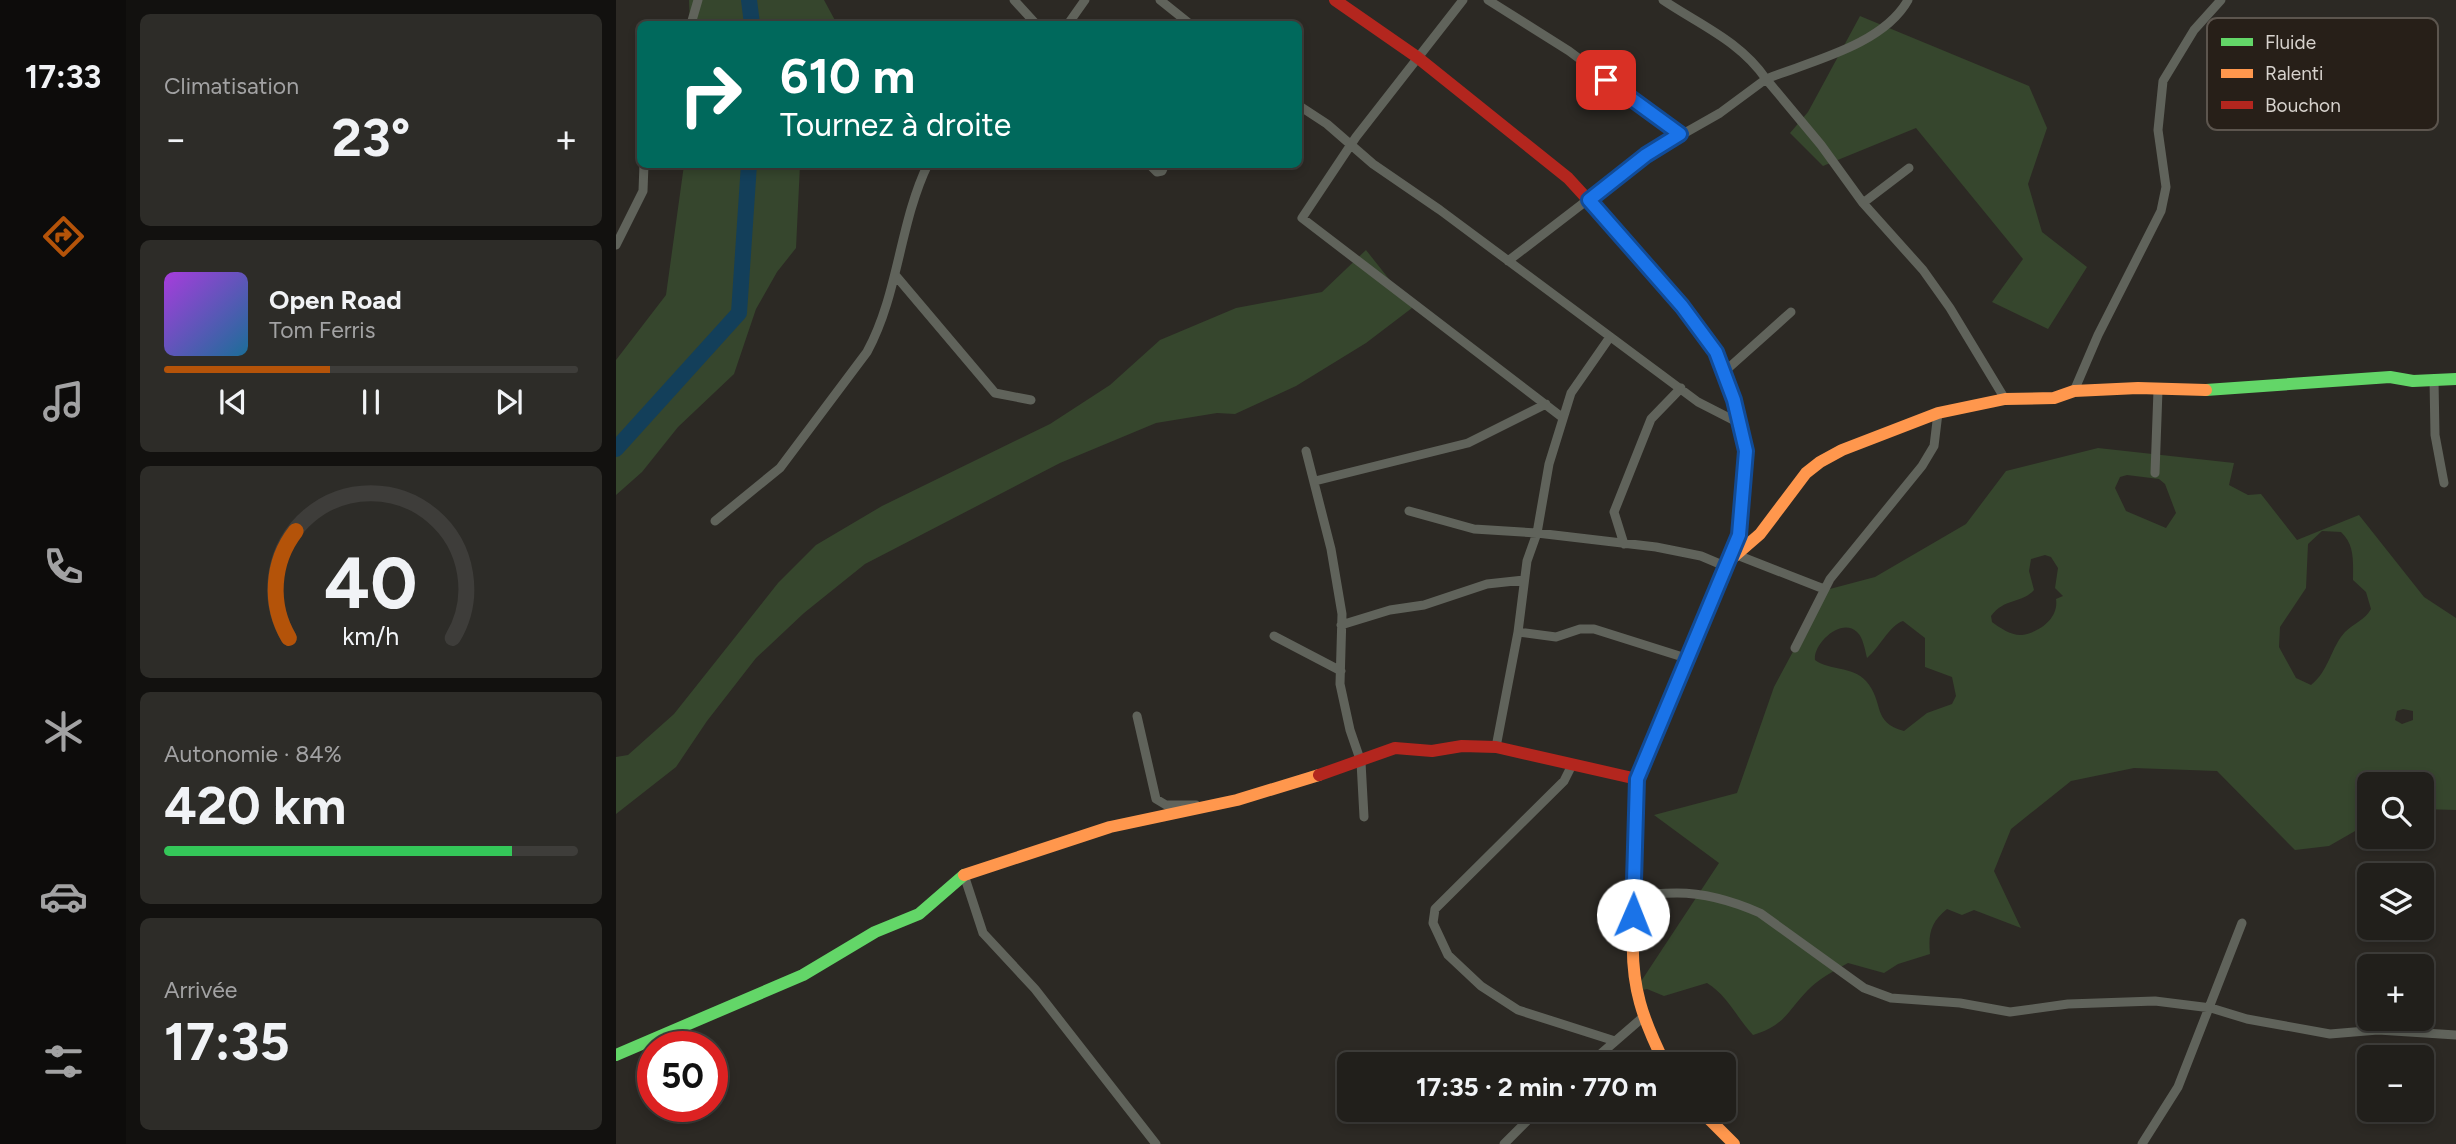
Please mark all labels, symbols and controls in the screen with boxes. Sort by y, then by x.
legend [2207,18,2438,130]
text: Fluide [2265,31,2316,54]
text: 610 m [780,46,915,105]
icon: right [665,49,756,140]
pin [1576,50,1636,110]
text: 17:33 [25,58,101,96]
icon: arrive [1587,61,1625,99]
text: Ralenti [2265,62,2323,85]
text: Climatisation [164,72,299,100]
text: Bouchon [2265,94,2341,117]
text: Tournez à droite [780,106,1011,144]
text: 23° [332,107,410,169]
text: − [164,116,188,162]
text: + [554,116,578,162]
icon: directions [39,212,88,261]
text: Open Road [269,284,402,316]
text: Tom Ferris [269,316,375,344]
icon: music [39,377,88,426]
icon: previous [214,383,252,421]
icon: pause [352,383,390,421]
icon: next [490,383,528,421]
text: 40 [324,539,418,626]
icon: phone [39,542,88,591]
text: km/h [342,621,400,651]
icon: climate [39,707,88,756]
text: Autonomie · 84% [164,740,342,768]
map controls [2357,772,2434,1122]
button: search [2357,772,2434,849]
text: 420 km [164,775,346,837]
button: layers [2357,863,2434,940]
icon: car [39,872,88,921]
position arrow [1596,878,1670,952]
button: + [2357,954,2434,1031]
text: Arrivée [164,976,237,1004]
text: 17:35 [164,1011,290,1073]
speed limit sign: 50 [637,1031,728,1122]
icon: filters [39,1037,88,1086]
button: − [2357,1045,2434,1122]
text: 17:35 · 2 min · 770 m [1416,1071,1657,1103]

